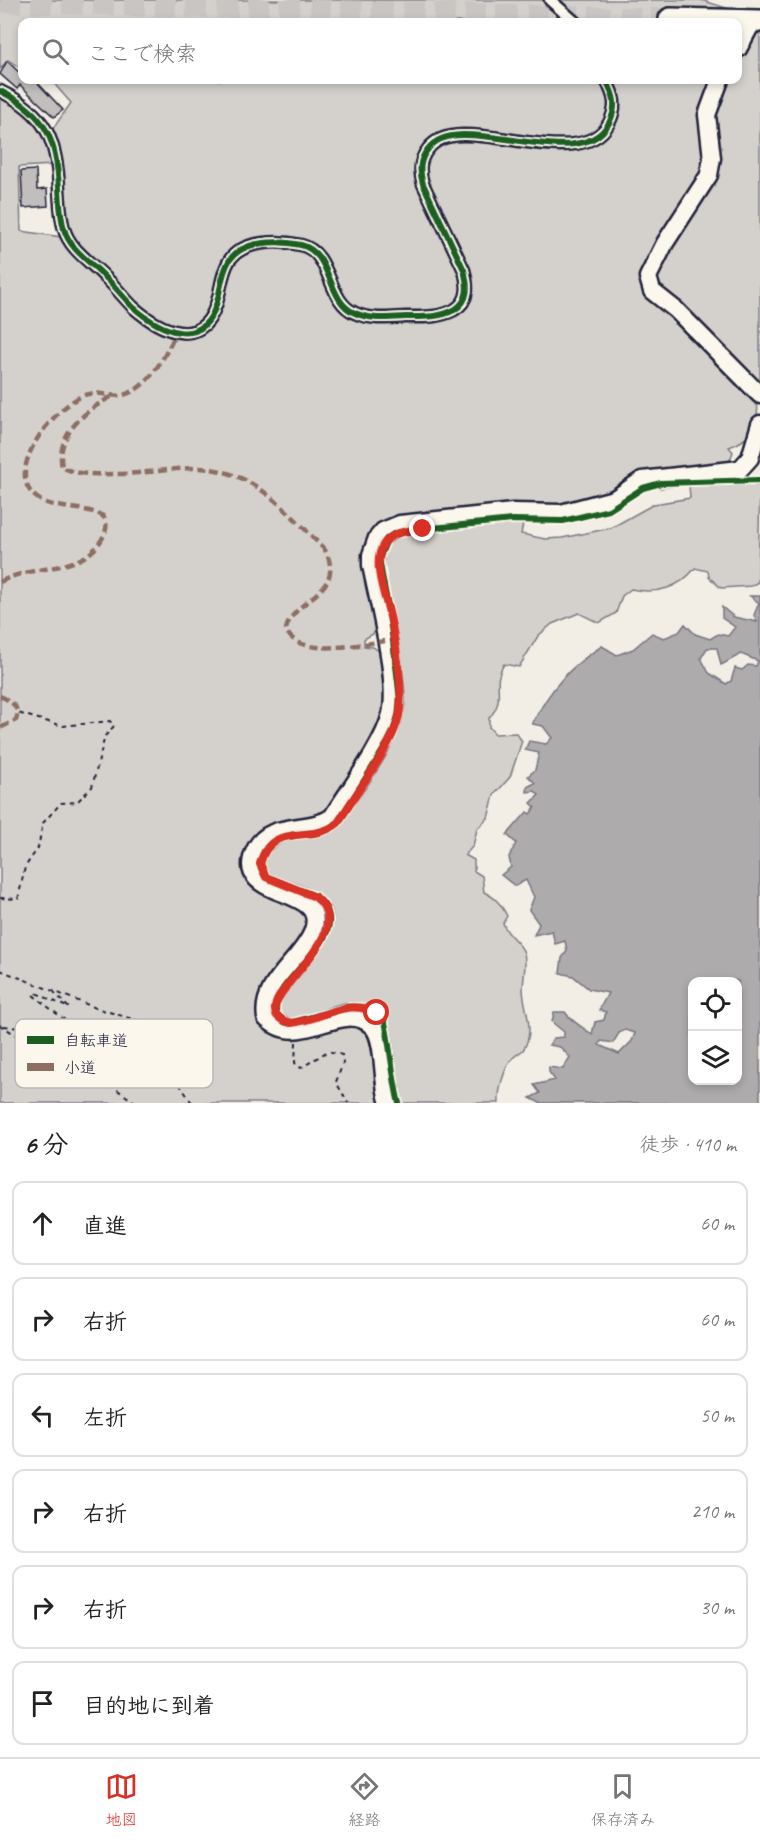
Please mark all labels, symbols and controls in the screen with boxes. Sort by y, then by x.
search box [18,18,742,84]
icon: search [39,35,72,68]
text: ここで検索 [87,40,197,68]
route end [409,515,435,541]
map controls [688,977,742,1085]
button: locate [688,977,742,1031]
route start [363,999,389,1025]
legend [15,1019,213,1088]
text: 自転車道 [64,1031,128,1051]
button: layers [688,1031,742,1085]
text: 小道 [64,1058,96,1078]
text: 6 分 [24,1128,69,1161]
text: 徒歩 · 410 m [640,1132,736,1157]
icon: ahead [26,1207,59,1240]
text: 60 m [700,1211,734,1236]
text: 直進 [83,1212,127,1240]
icon: right [26,1303,59,1336]
text: 60 m [700,1307,734,1332]
text: 右折 [83,1308,127,1336]
icon: left [26,1399,59,1432]
text: 50 m [700,1403,734,1428]
text: 左折 [83,1404,127,1432]
icon: right [26,1495,59,1528]
text: 210 m [691,1499,734,1524]
text: 右折 [83,1500,127,1528]
icon: right [26,1591,59,1624]
text: 30 m [700,1595,734,1620]
text: 右折 [83,1596,127,1624]
icon: arrive [26,1687,59,1720]
text: 目的地に到着 [83,1692,215,1720]
tab: 地図 [105,1770,138,1830]
tab: 経路 [348,1770,381,1830]
tab: 保存済み [591,1770,655,1830]

